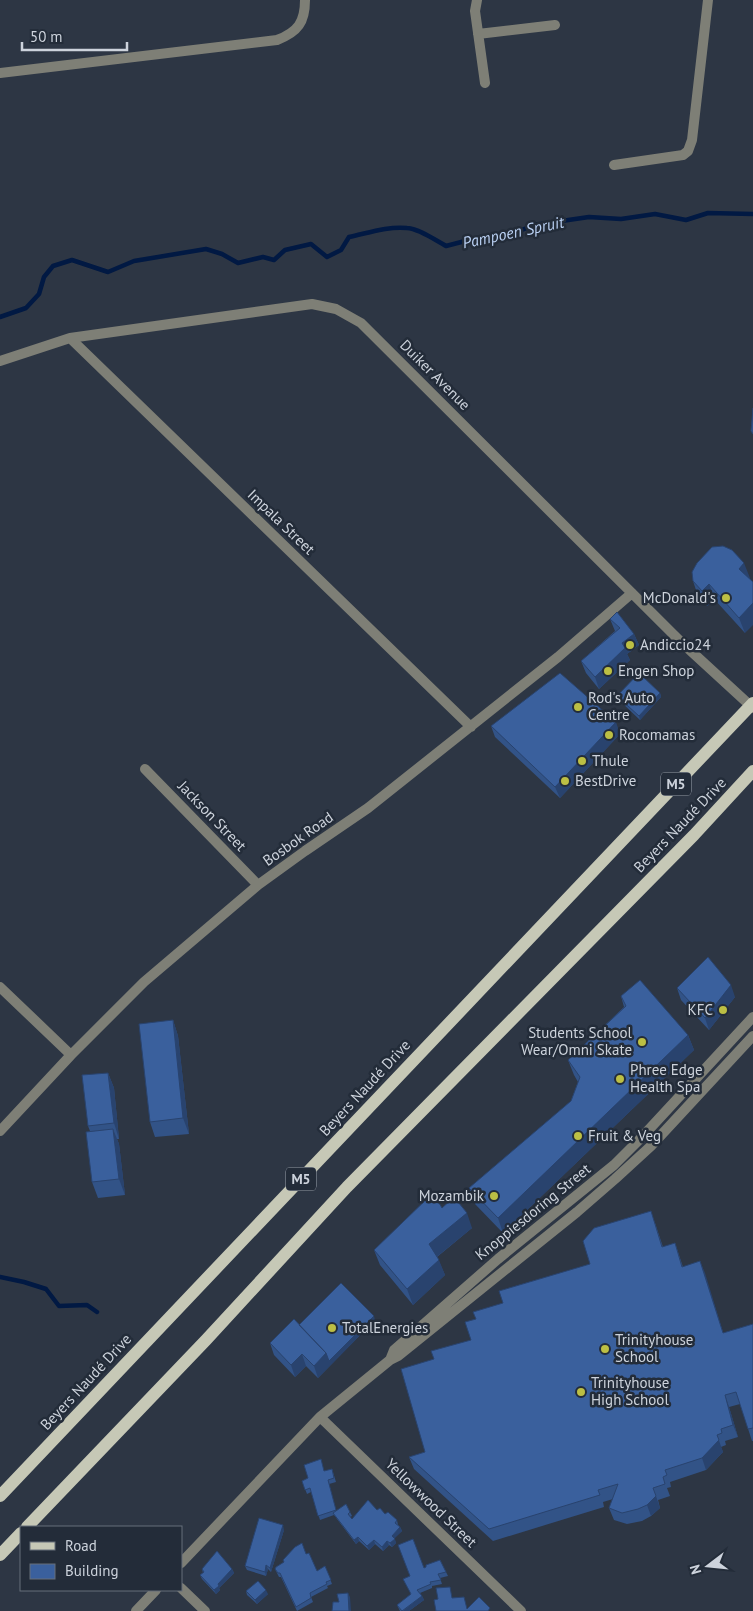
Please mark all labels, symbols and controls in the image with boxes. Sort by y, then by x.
scale bar [22,20,128,52]
text: 50 m [30,27,63,46]
water label: Pampoen Spruit [460,211,567,253]
street label: Duiker Avenue [396,335,475,414]
street label: Impala Street [244,485,319,558]
place label: McDonald's [643,588,716,607]
marker: McDonald's [720,592,732,604]
place label: Andiccio24 [640,635,711,654]
marker: Andiccio24 [624,639,636,651]
place label: Engen Shop [618,661,694,680]
marker: Engen Shop [602,665,614,677]
place label: Rod's Auto Centre [588,688,654,724]
marker: Rod's Auto Centre [572,701,584,713]
place label: Rocomamas [619,725,695,744]
marker: Rocomamas [603,729,615,741]
place label: Thule [592,751,629,770]
marker: Thule [576,755,588,767]
place label: BestDrive [575,771,636,790]
road number: M5 [661,772,691,796]
street label: Beyers Naudé Drive [629,773,730,876]
marker: BestDrive [559,775,571,787]
street label: Jackson Street [173,776,251,855]
street label: Bosbok Road [259,807,337,870]
place label: KFC [688,1000,713,1019]
marker: KFC [717,1004,729,1016]
place label: Students School Wear/Omni Skate [521,1023,633,1059]
street label: Beyers Naudé Drive [315,1036,414,1140]
marker: Students School Wear/Omni Skate [636,1036,648,1048]
place label: Phree Edge Health Spa [630,1060,703,1096]
marker: Phree Edge Health Spa [614,1073,626,1085]
place label: Fruit & Veg [588,1126,661,1145]
marker: Fruit & Veg [572,1130,584,1142]
street label: Knoppiesdoring Street [471,1159,594,1264]
road number: M5 [286,1168,316,1190]
place label: Mozambik [419,1186,485,1205]
marker: Mozambik [488,1190,500,1202]
place label: TotalEnergies [342,1318,428,1337]
marker: TotalEnergies [326,1322,338,1334]
street label: Beyers Naudé Drive [36,1330,135,1434]
place label: Trinityhouse School [615,1330,693,1366]
marker: Trinityhouse School [599,1343,611,1355]
place label: Trinityhouse High School [591,1373,669,1409]
marker: Trinityhouse High School [575,1386,587,1398]
street label: Yellowwood Street [382,1454,481,1551]
legend [20,1526,182,1591]
text: Road [65,1536,97,1555]
north arrow [683,1541,733,1591]
text: Building [65,1561,119,1580]
text: N [686,1563,705,1576]

